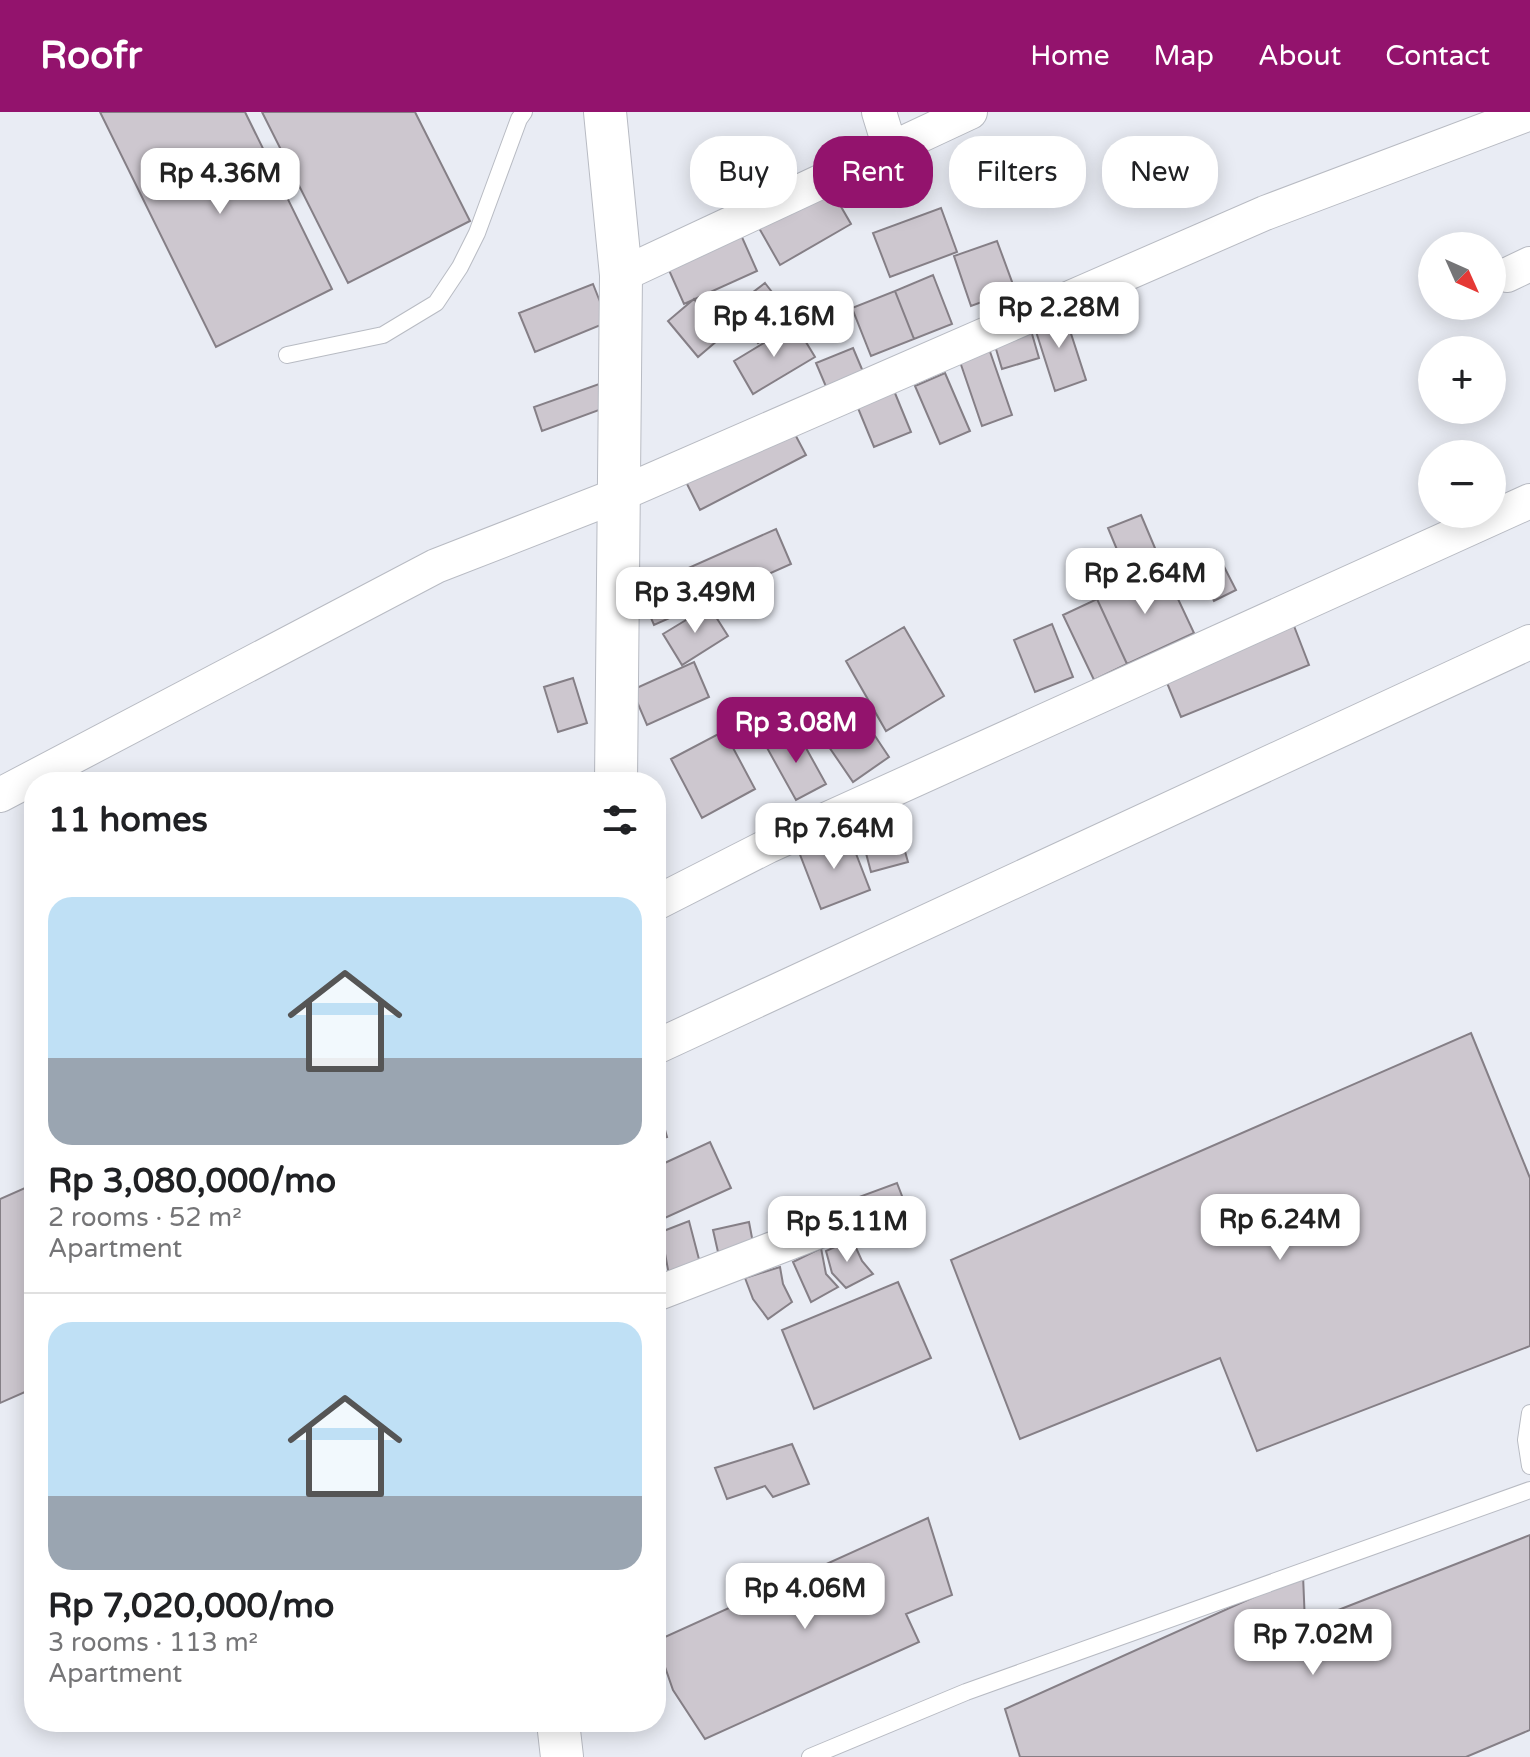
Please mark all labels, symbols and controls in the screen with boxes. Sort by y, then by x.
text: Roofr [40,33,142,79]
text: Home [1030,39,1110,73]
text: Map [1154,39,1214,73]
text: About [1258,39,1341,73]
text: Contact [1385,39,1490,73]
chip: Buy [690,136,797,208]
chip: Rent [813,136,933,208]
chip: Filters [949,136,1086,208]
chip: New [1102,136,1218,208]
pin: Rp 4.36M [137,148,303,216]
text: Rp 4.36M [159,158,281,189]
north arrow [1418,232,1506,320]
map controls [1418,232,1506,528]
pin: Rp 2.28M [976,282,1142,350]
pin: Rp 4.16M [691,291,857,359]
text: Rp 2.28M [998,292,1120,323]
text: Rp 4.16M [713,301,835,332]
button: + [1418,336,1506,424]
button: − [1418,440,1506,528]
pin: Rp 2.64M [1062,548,1228,616]
text: Rp 2.64M [1084,558,1206,589]
pin: Rp 3.49M [612,567,778,635]
text: Rp 3.49M [634,577,756,608]
pin: Rp 3.08M [713,697,879,765]
text: Rp 3.08M [735,707,857,738]
icon: filters [598,798,642,842]
text: 11 homes [48,800,208,841]
pin: Rp 7.64M [751,803,917,871]
text: Rp 7.64M [773,813,895,844]
icon: home [273,949,417,1093]
text: Rp 3,080,000/mo [48,1161,336,1202]
pin: Rp 6.24M [1197,1194,1363,1262]
pin: Rp 5.11M [764,1196,930,1264]
text: 2 rooms · 52 m² [48,1202,242,1233]
text: Rp 6.24M [1219,1204,1341,1235]
text: Rp 5.11M [786,1206,908,1237]
text: Apartment [48,1233,182,1264]
icon: home [273,1374,417,1518]
pin: Rp 4.06M [722,1563,888,1631]
text: Rp 4.06M [744,1573,866,1604]
text: Rp 7,020,000/mo [48,1586,334,1627]
pin: Rp 7.02M [1230,1609,1396,1677]
text: Rp 7.02M [1252,1619,1374,1650]
text: 3 rooms · 113 m² [48,1627,258,1658]
text: Apartment [48,1658,182,1689]

